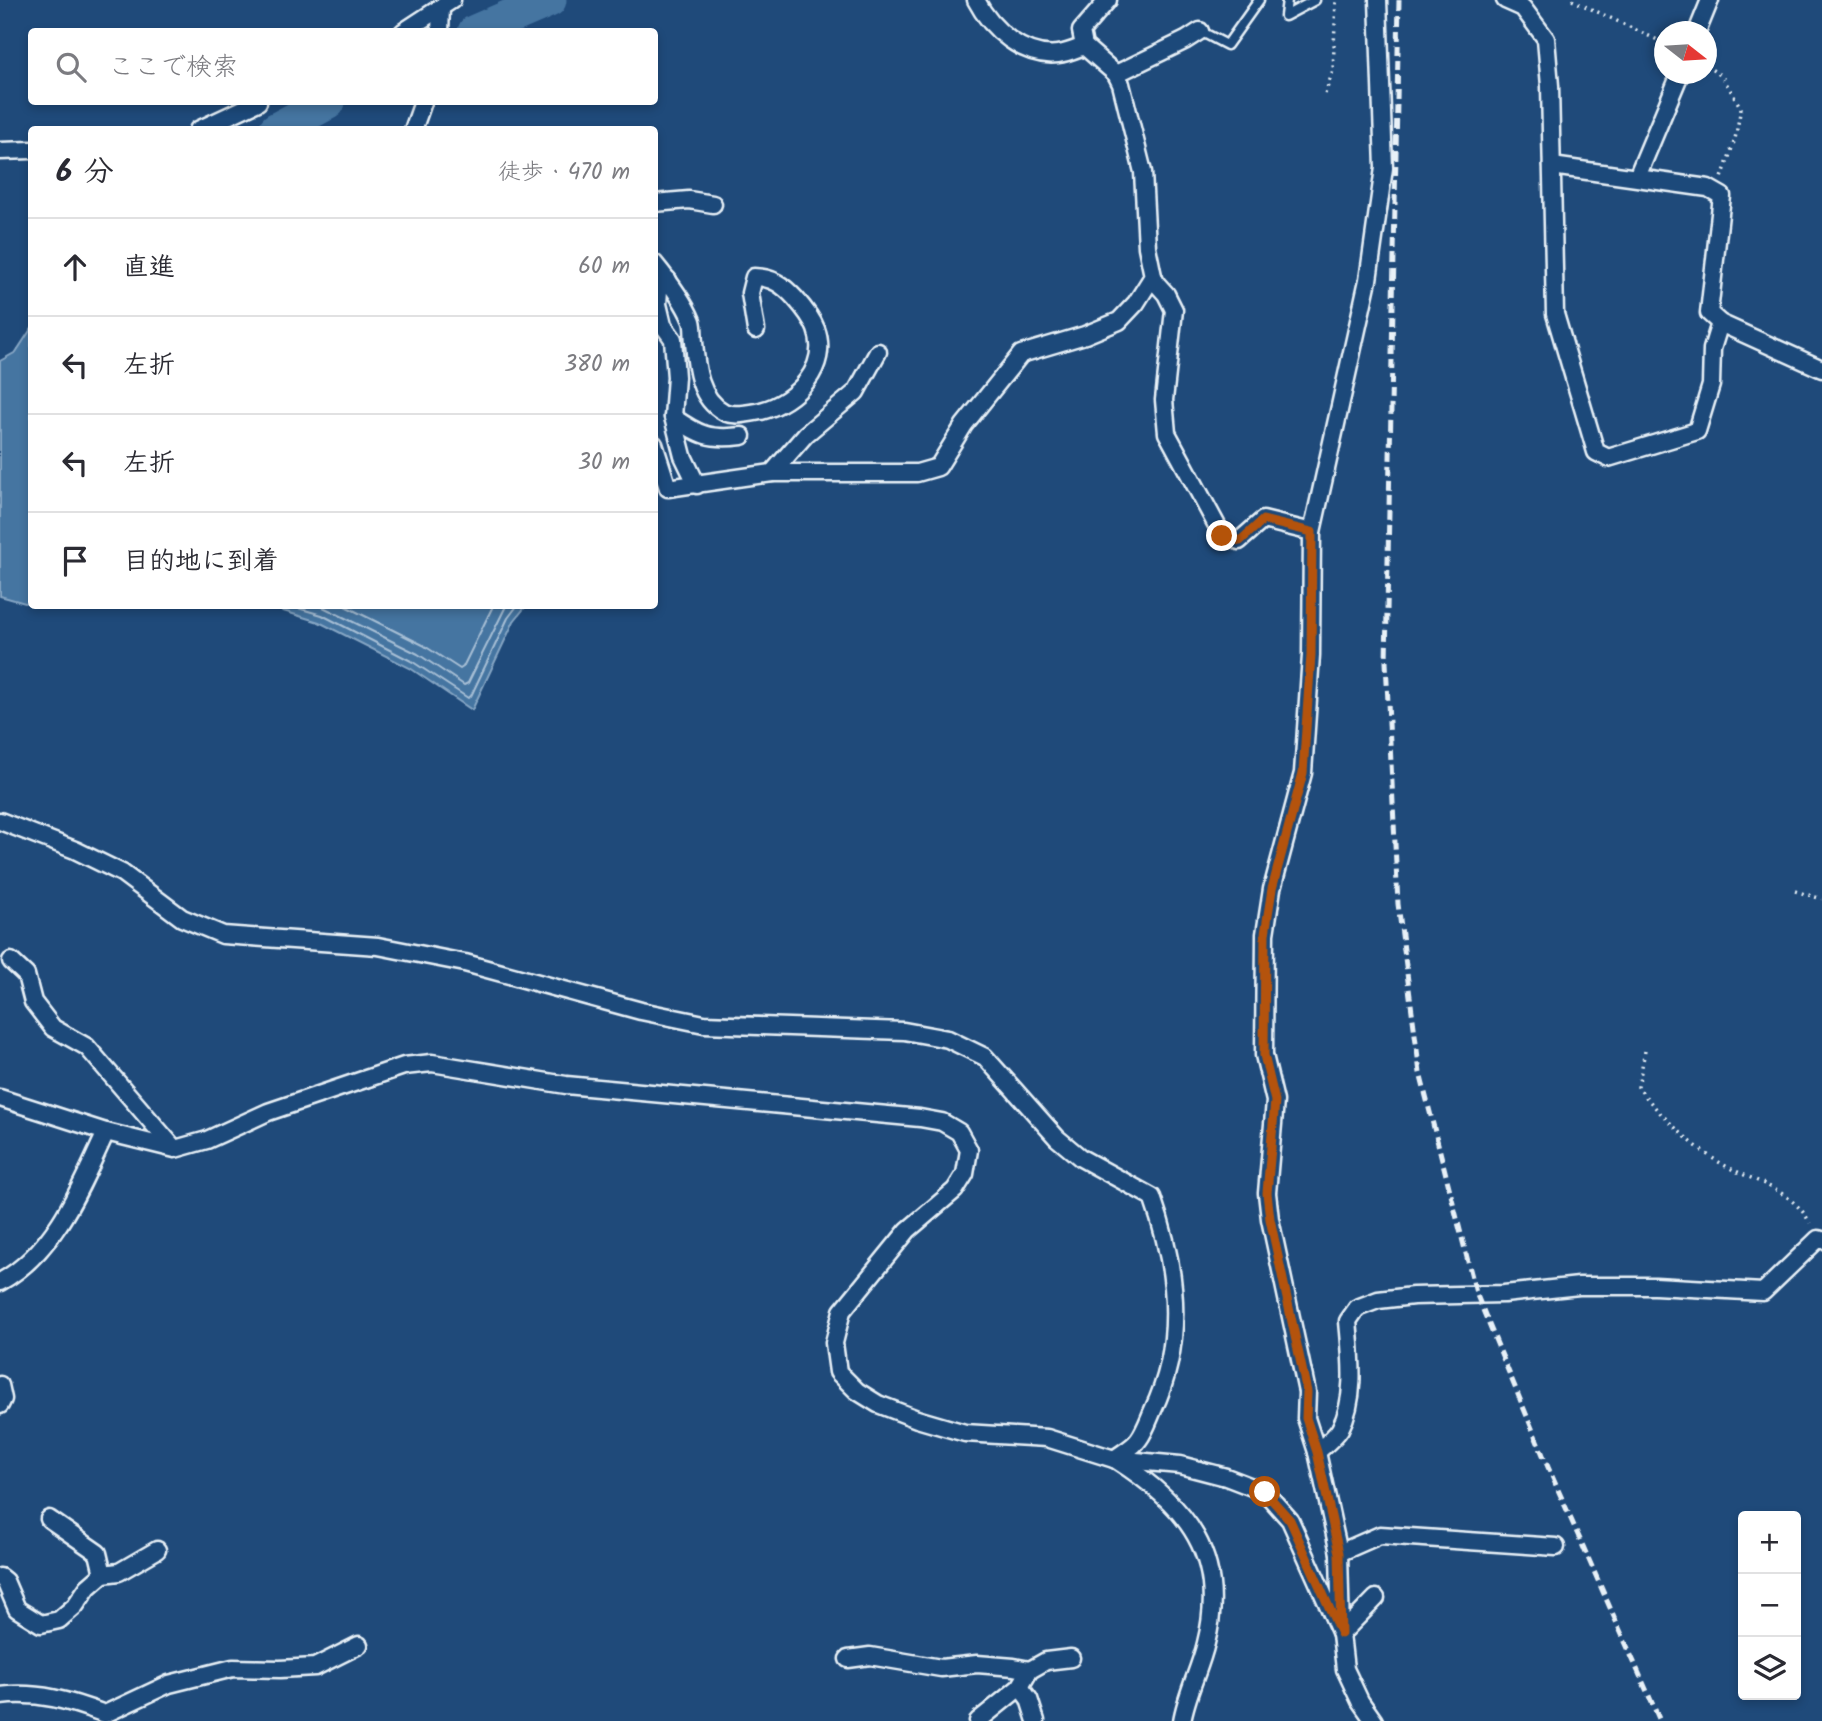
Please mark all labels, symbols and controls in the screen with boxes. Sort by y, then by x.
north arrow [1654,21,1717,84]
search box [28,28,658,105]
text: ここで検索 [108,47,238,89]
icon: search [52,48,90,86]
text: 6 分 [56,149,114,197]
text: 徒歩 · 470 m [498,155,630,191]
text: 直進 [123,247,175,289]
icon: ahead [56,248,94,286]
text: 60 m [578,249,630,285]
text: 左折 [123,345,175,387]
icon: left [56,346,94,384]
text: 380 m [564,347,630,383]
text: 左折 [123,443,175,485]
icon: left [56,444,94,482]
text: 30 m [578,445,630,481]
route end [1206,520,1237,551]
text: 目的地に到着 [123,541,279,583]
icon: arrive [56,542,94,580]
route start [1249,1476,1280,1507]
map controls [1738,1511,1801,1700]
button: + [1738,1511,1801,1574]
button: − [1738,1574,1801,1637]
button: layers [1738,1637,1801,1700]

